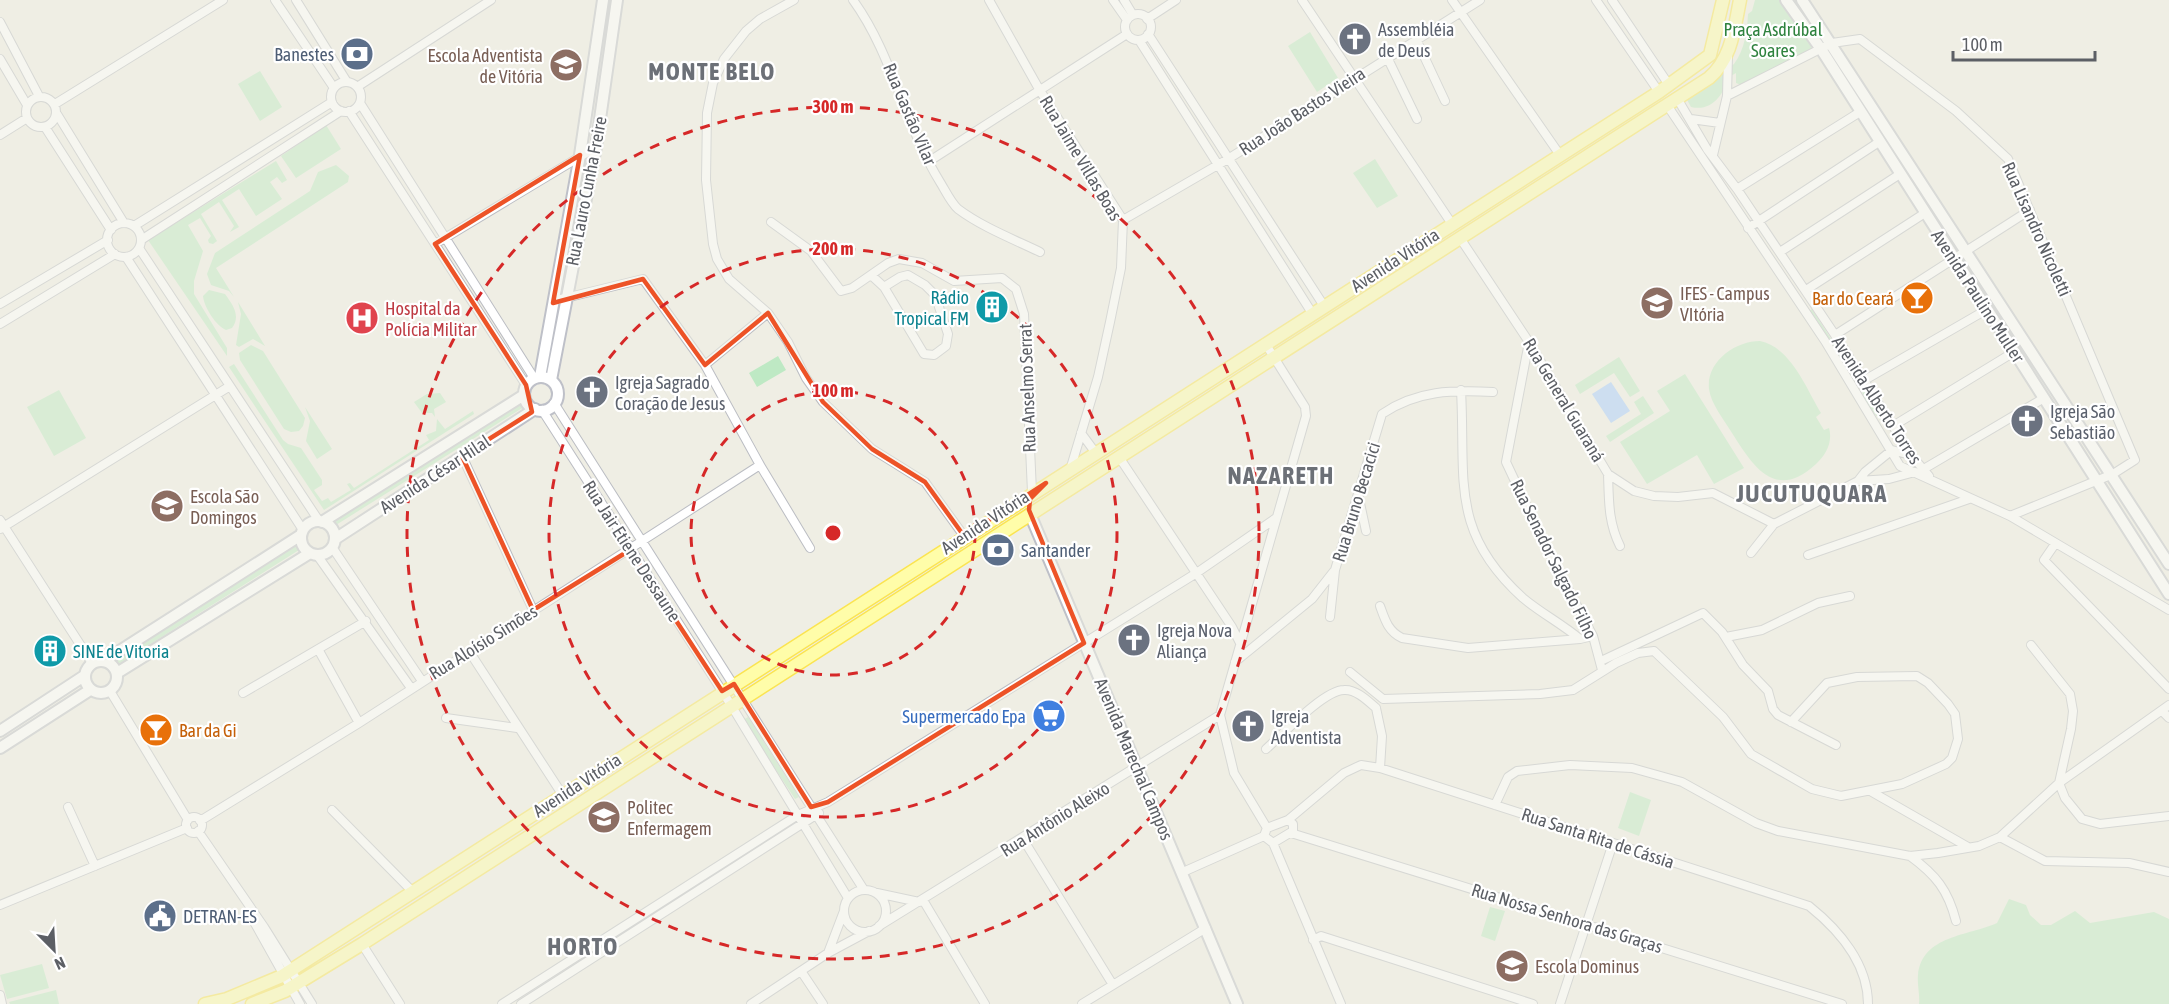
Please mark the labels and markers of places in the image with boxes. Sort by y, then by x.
place label: Assembléia de Deus [1378,19,1454,61]
church icon: Assembléia de Deus [1337,21,1373,57]
bank icon: Banestes [339,36,375,72]
place label: Banestes [274,44,334,65]
place label: Escola Adventista de Vitória [428,45,543,87]
school or university icon: Escola Adventista de Vitória [548,47,584,83]
bar icon: Bar do Ceará [1899,280,1935,316]
place label: IFES - Campus VItória [1680,283,1770,325]
school or university icon: IFES - Campus VItória [1639,285,1675,321]
place label: Rádio Tropical FM [894,287,969,329]
place label: Bar do Ceará [1812,288,1894,309]
building icon: Rádio Tropical FM [974,289,1010,325]
place label: Hospital da Polícia Militar [385,298,477,340]
hospital icon: Hospital da Polícia Militar [344,300,380,336]
place label: Igreja Sagrado Coração de Jesus [615,372,725,414]
church icon: Igreja Sagrado Coração de Jesus [574,374,610,410]
place label: Igreja São Sebastião [2050,401,2115,443]
church icon: Igreja São Sebastião [2009,403,2045,439]
place label: Escola São Domingos [190,486,259,528]
school or university icon: Escola São Domingos [149,488,185,524]
centre of rings [823,523,843,543]
bank icon: Santander [980,532,1016,568]
place label: Santander [1021,540,1091,561]
place label: Igreja Nova Aliança [1157,620,1232,662]
church icon: Igreja Nova Aliança [1116,622,1152,658]
building icon: SINE de Vitoria [32,633,68,669]
place label: SINE de Vitoria [73,641,169,662]
supermarket icon: Supermercado Epa [1031,698,1067,734]
place label: Supermercado Epa [902,706,1026,727]
place label: Igreja Adventista [1271,706,1342,748]
church icon: Igreja Adventista [1230,708,1266,744]
bar icon: Bar da Gi [138,712,174,748]
place label: Bar da Gi [179,720,237,741]
place label: Politec Enfermagem [627,797,712,839]
school or university icon: Politec Enfermagem [586,799,622,835]
public building icon: DETRAN-ES [142,898,178,934]
place label: DETRAN-ES [183,906,257,927]
school or university icon: Escola Dominus [1494,948,1530,984]
place label: Escola Dominus [1535,956,1639,977]

